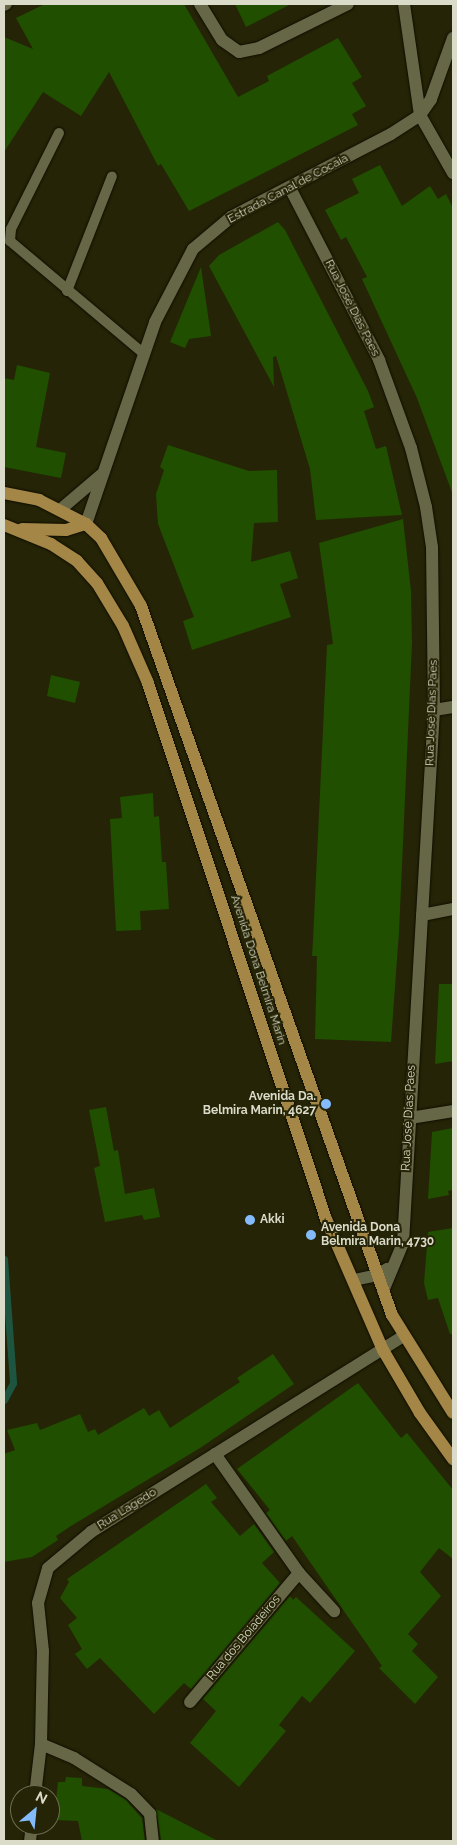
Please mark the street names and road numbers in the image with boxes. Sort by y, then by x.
street label: Estrada Canal de Cocaia [225,151,351,227]
street label: Rua José Dias Paes [321,257,383,359]
street label: Rua José Dias Paes [423,660,441,766]
street label: Avenida Dona Belmira Marin [227,893,289,1047]
street label: Rua José Dias Paes [399,1064,419,1172]
street label: Rua Lagedo [95,1485,159,1533]
street label: Rua dos Boiadeiros [204,1593,284,1683]

